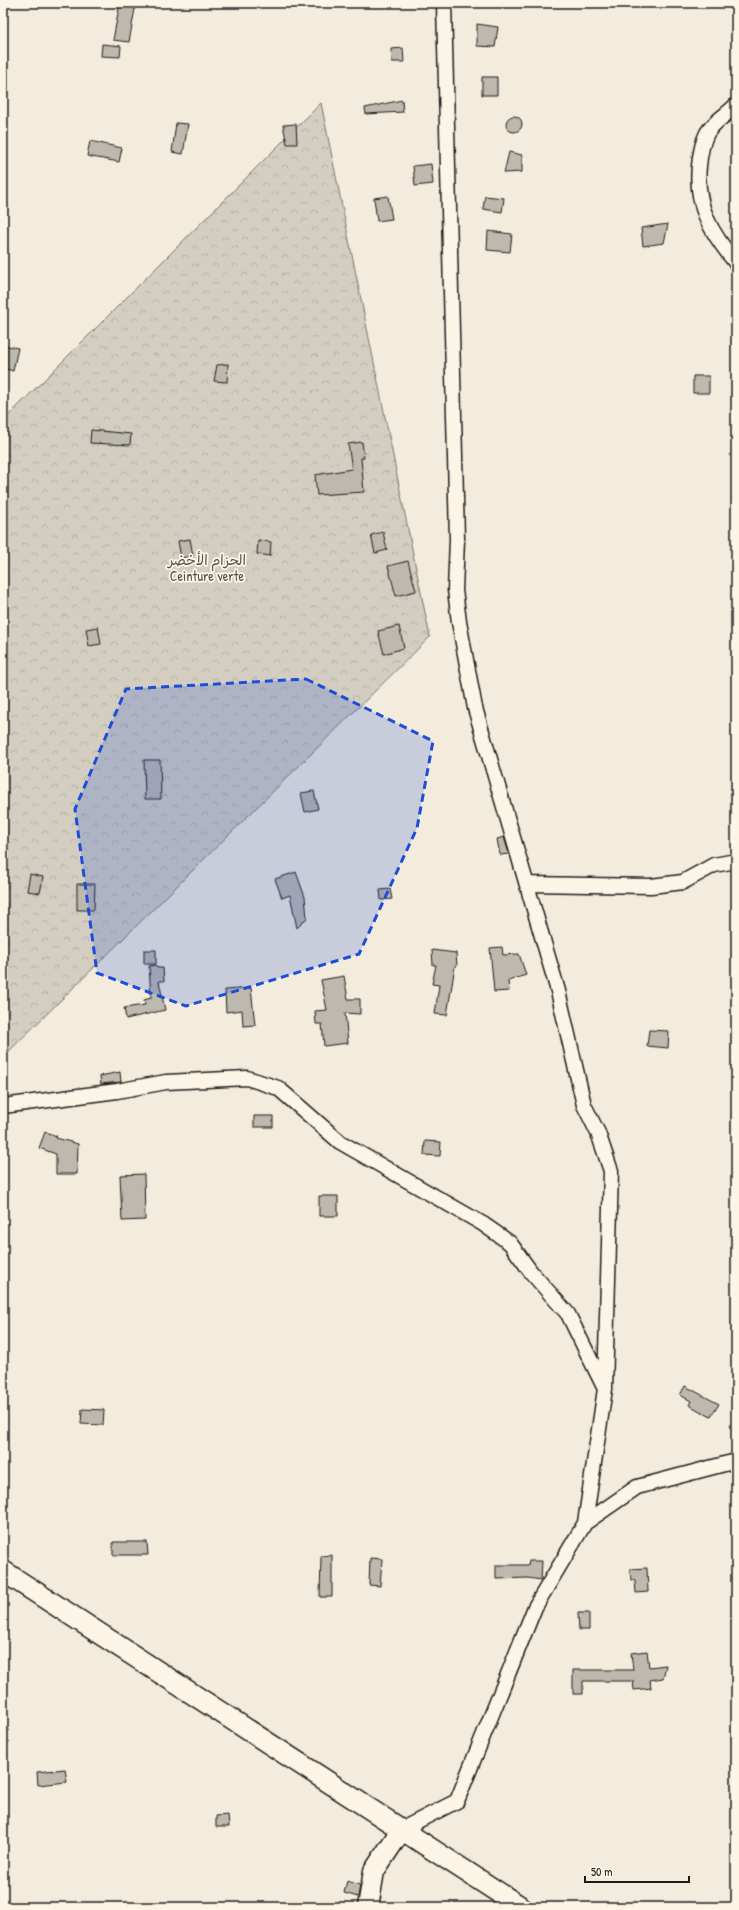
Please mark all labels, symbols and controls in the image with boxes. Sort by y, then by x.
park label: الحزام الأخضر Ceinture verte [167,550,246,585]
scale bar [585,1858,689,1884]
text: 50 m [591,1863,612,1880]

